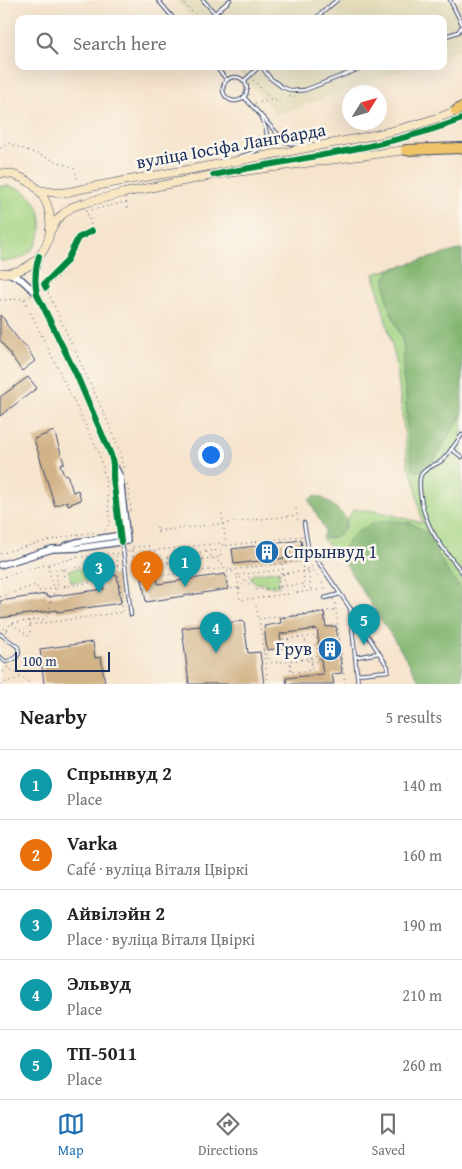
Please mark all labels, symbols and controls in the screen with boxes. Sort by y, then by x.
search box [15,15,447,70]
icon: search [33,29,61,57]
text: Search here [73,29,167,57]
north arrow [342,85,387,130]
street label: вуліца Іосіфа Лангбарда [134,115,328,175]
your location [198,442,224,468]
place label: Спрынвуд 1 [284,538,377,565]
building icon: Спрынвуд 1 [254,539,280,565]
pin: 1 [169,546,201,587]
pin: 2 [131,551,163,592]
pin: 3 [83,552,115,593]
pin: 5 [348,604,380,645]
pin: 4 [200,612,232,653]
place label: Грув [276,635,312,662]
building icon: Грув [317,636,343,662]
scale bar [15,649,110,672]
text: 100 m [22,651,57,671]
text: Nearby [20,701,87,732]
text: 5 results [385,705,442,729]
text: Спрынвуд 2 [67,759,172,787]
text: 1 [32,773,40,797]
text: 140 m [402,773,442,797]
text: Place [67,787,102,811]
text: Varka [67,829,118,857]
text: 2 [32,843,40,867]
text: 160 m [402,843,442,867]
text: Café · вуліца Віталя Цвіркі [67,857,249,881]
text: Айвілэйн 2 [67,899,165,927]
text: 3 [32,913,40,937]
text: 190 m [402,913,442,937]
text: Place · вуліца Віталя Цвіркі [67,927,255,951]
text: Эльвуд [67,969,131,997]
text: 4 [32,983,40,1007]
text: 210 m [402,983,442,1007]
text: Place [67,997,102,1021]
text: ТП-5011 [67,1039,137,1067]
text: 5 [32,1053,40,1077]
text: 260 m [402,1053,442,1077]
text: Place [67,1067,102,1091]
tab: Map [57,1110,85,1160]
tab: Directions [198,1110,258,1160]
tab: Saved [371,1110,405,1160]

